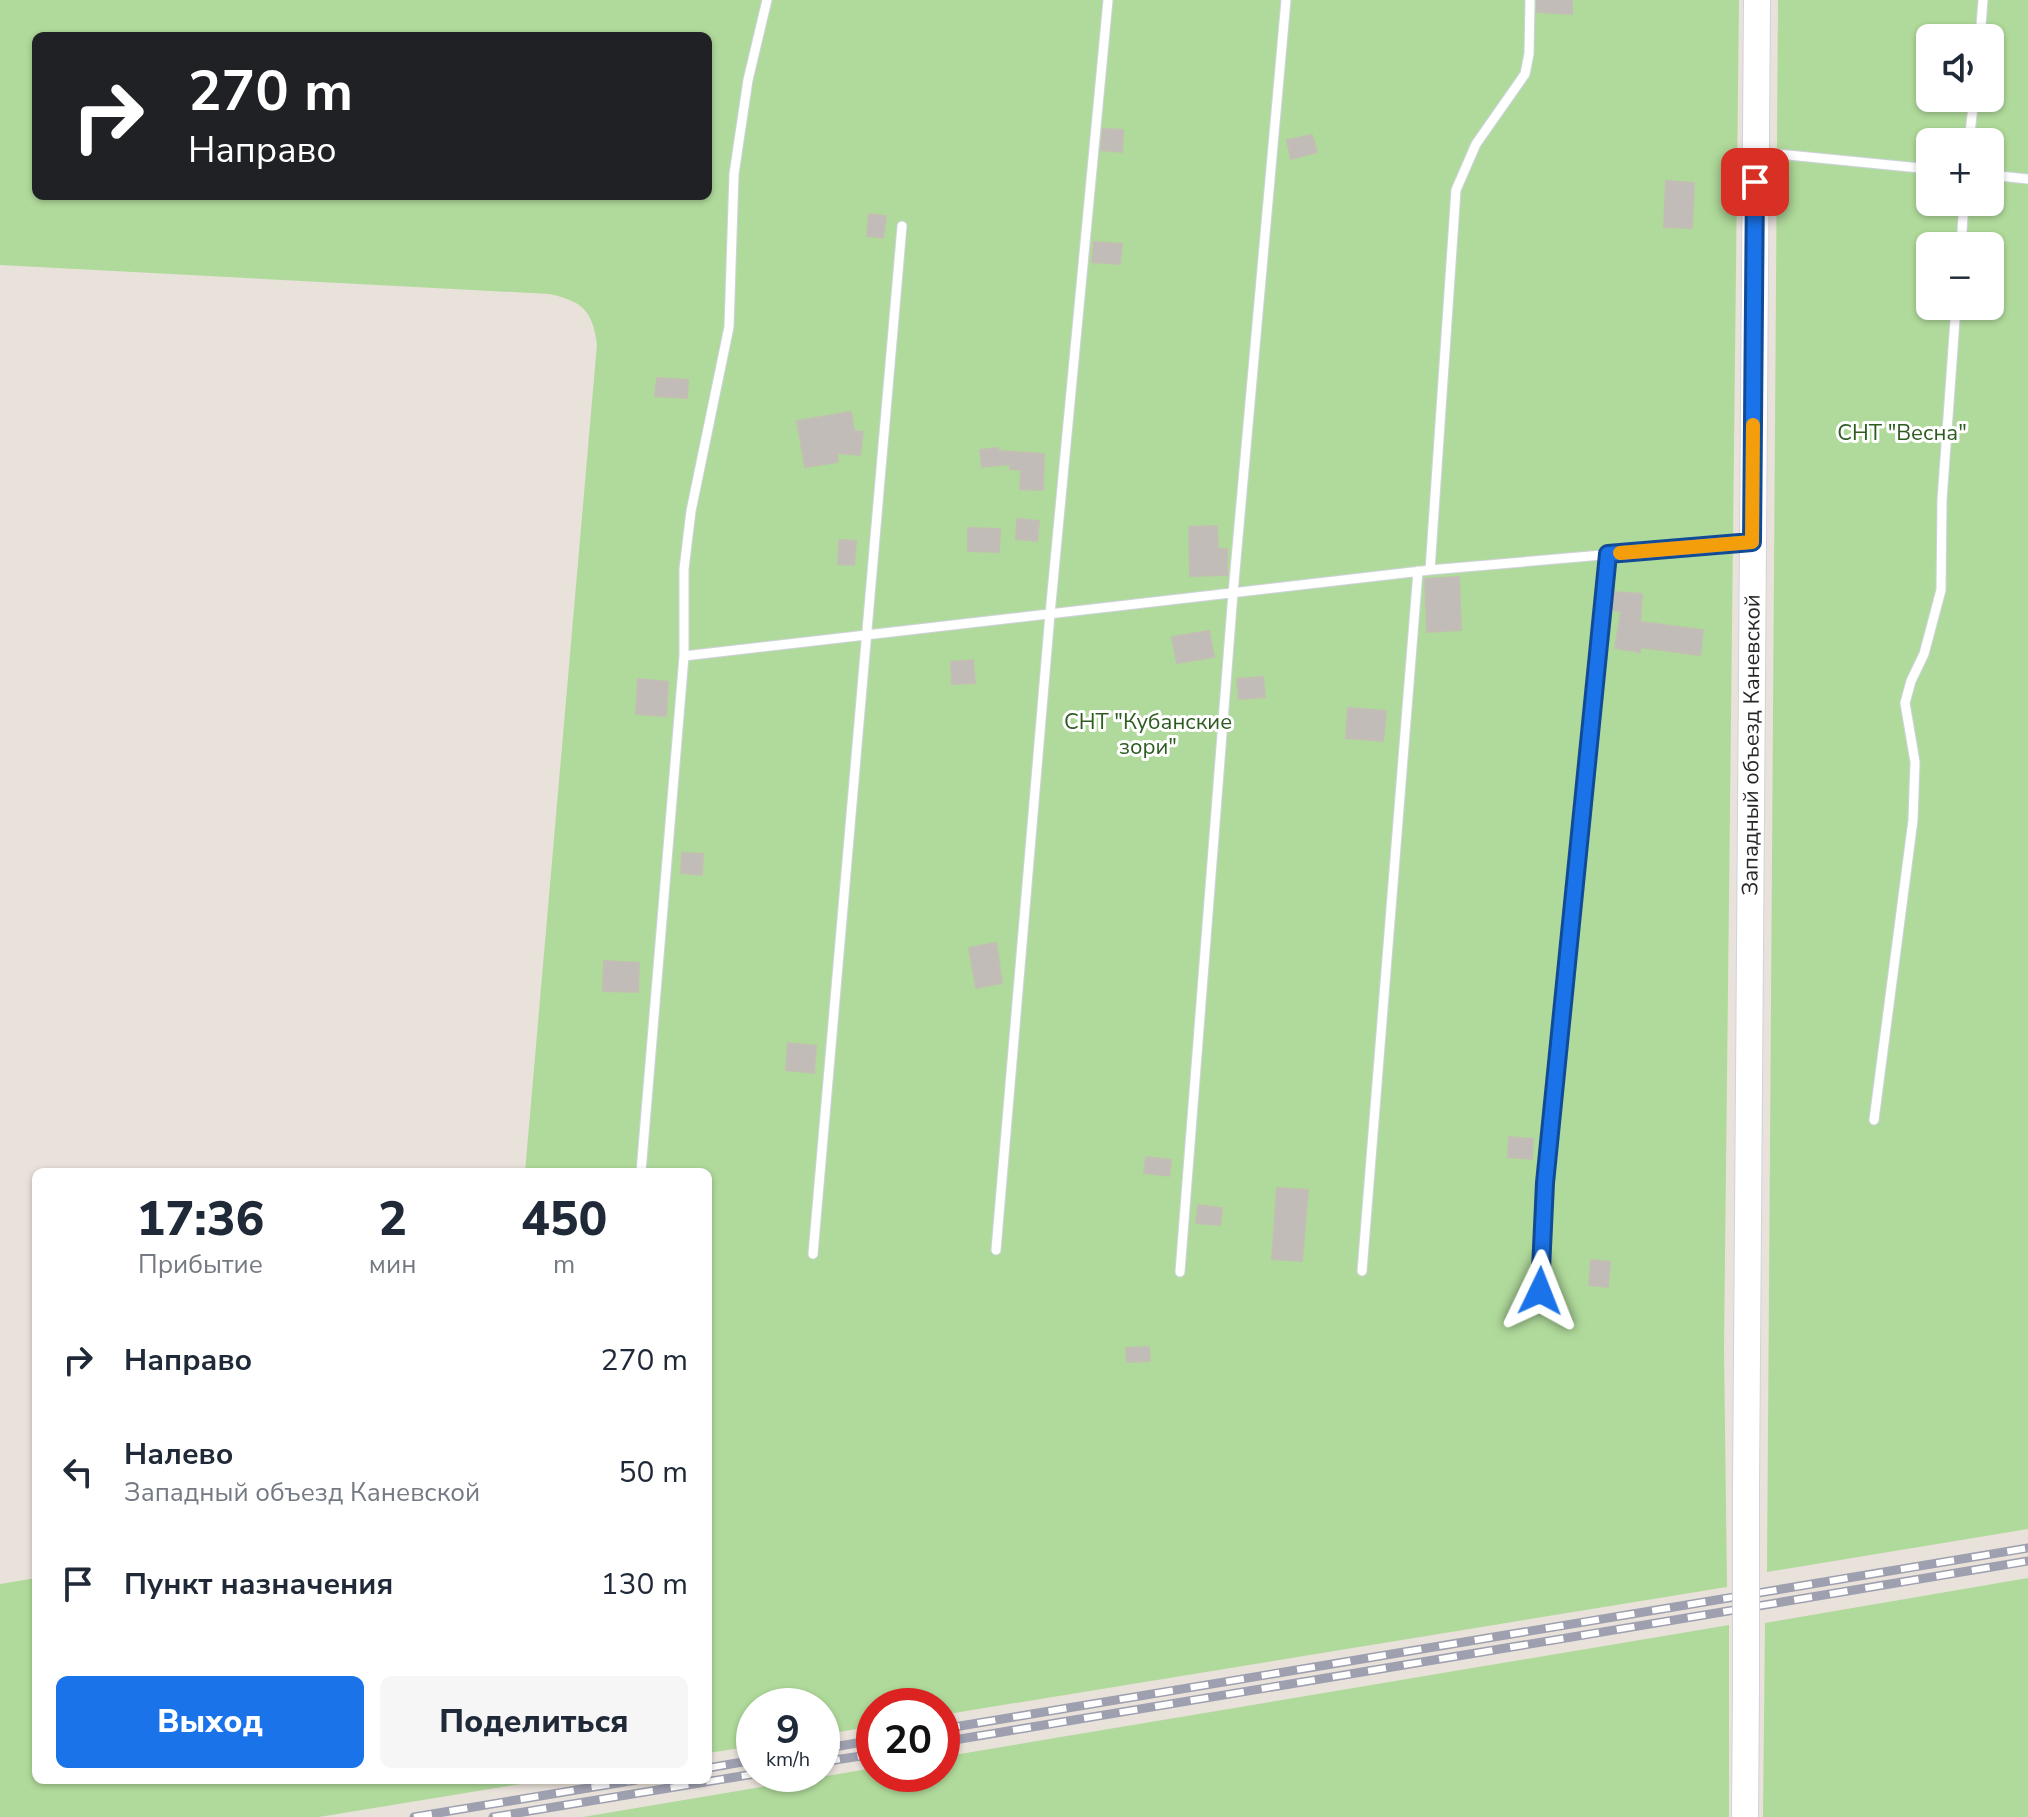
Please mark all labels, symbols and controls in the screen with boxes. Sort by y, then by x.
map controls [1916,24,2004,320]
button: sound [1916,24,2004,112]
text: 270 m [188,53,353,130]
icon: right [56,64,160,168]
text: Направо [188,126,337,175]
button: + [1916,128,2004,216]
pin [1721,148,1789,216]
icon: arrive [1733,160,1777,204]
button: − [1916,232,2004,320]
park label: СНТ "Весна" [1837,418,1967,448]
street label: Западный объезд Каневской [1735,594,1768,896]
park label: СНТ "Кубанские зори" [1064,707,1232,762]
text: 17:36 [137,1186,264,1252]
text: 2 [378,1186,407,1252]
text: 450 [521,1186,607,1252]
text: Прибытие [138,1247,263,1282]
text: мин [369,1247,416,1282]
text: m [553,1247,575,1282]
position arrow [1498,1249,1582,1333]
icon: right [56,1338,100,1382]
text: Направо [124,1340,252,1381]
text: 270 m [601,1340,688,1381]
text: Налево [124,1434,233,1475]
icon: left [56,1450,100,1494]
text: 50 m [619,1452,688,1493]
text: Западный объезд Каневской [124,1475,480,1510]
icon: arrive [56,1562,100,1606]
text: Пункт назначения [124,1564,393,1605]
text: 130 m [601,1564,688,1605]
button: Выход [56,1676,364,1768]
button: Поделиться [380,1676,688,1768]
speed limit sign: 20 [856,1688,960,1792]
text: 9 [776,1703,800,1757]
text: km/h [766,1746,810,1773]

